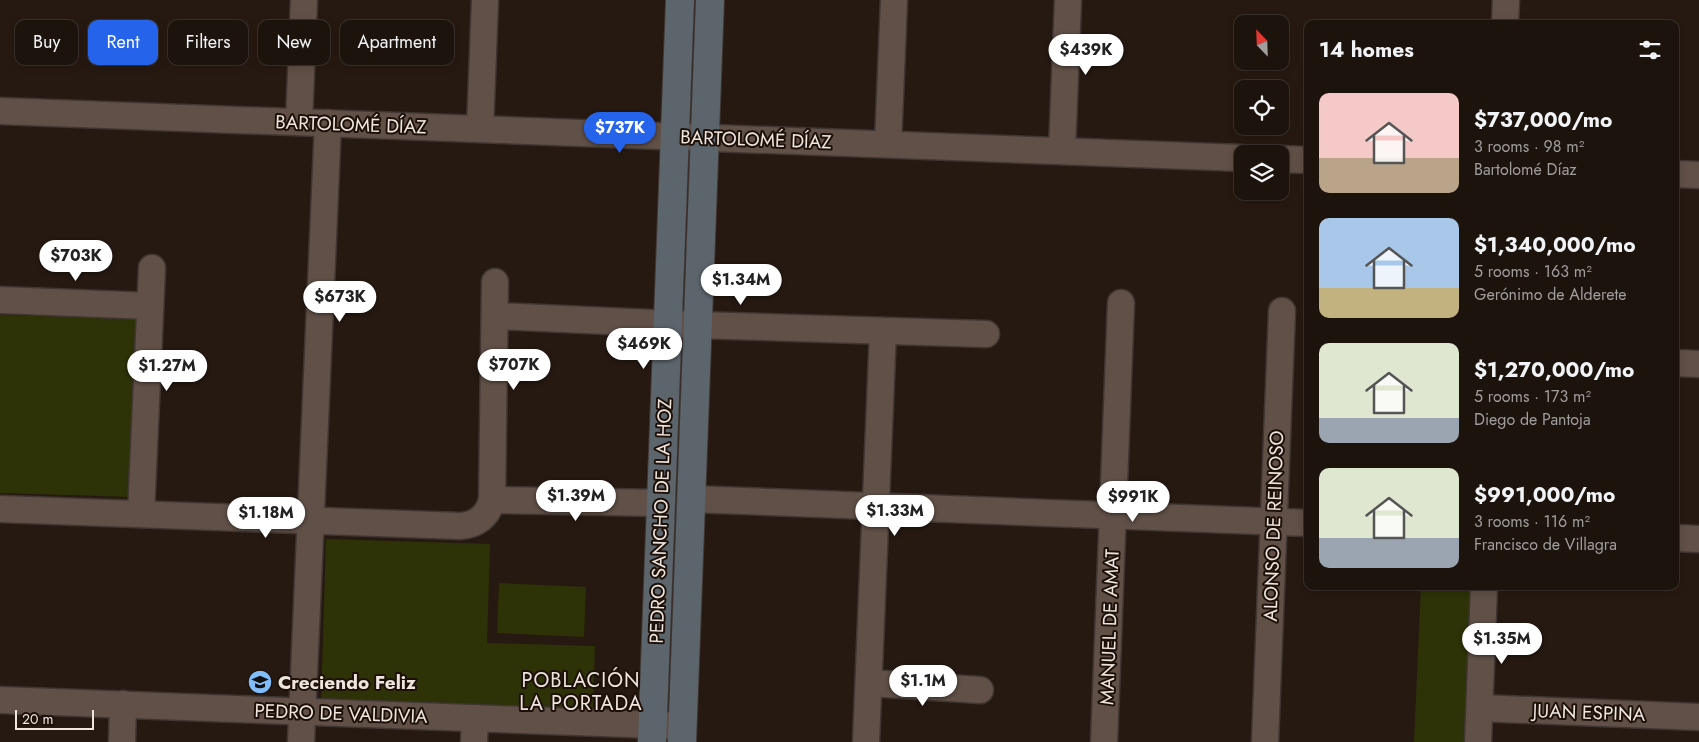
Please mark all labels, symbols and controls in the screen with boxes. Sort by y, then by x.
north arrow [1234,15,1289,70]
map controls [1234,15,1289,200]
chip: Buy [15,20,78,65]
chip: Rent [88,20,158,65]
chip: Filters [168,20,248,65]
chip: New [258,20,330,65]
chip: Apartment [340,20,454,65]
pin: $439K [1051,34,1121,76]
text: 14 homes [1319,35,1414,65]
icon: filters [1636,36,1664,64]
text: $439K [1060,38,1112,61]
button: locate [1234,80,1289,135]
text: $737,000/mo [1474,105,1612,135]
street label: BARTOLOMÉ DÍAZ [275,108,427,141]
pin: $737K [585,112,655,154]
icon: home [1359,113,1419,173]
text: $737K [595,116,645,139]
street label: BARTOLOMÉ DÍAZ [680,123,832,156]
text: 3 rooms · 98 m² [1474,135,1584,158]
button: layers [1234,145,1289,200]
text: Bartolomé Díaz [1474,158,1577,181]
text: $1,340,000/mo [1474,230,1636,260]
icon: home [1359,238,1419,298]
pin: $703K [41,240,111,282]
text: $703K [50,244,102,267]
text: 5 rooms · 163 m² [1474,260,1592,283]
pin: $1.34M [700,264,782,306]
text: $1.34M [712,268,770,291]
pin: $673K [305,280,375,323]
text: Gerónimo de Alderete [1474,283,1627,306]
text: $673K [314,285,366,308]
pin: $469K [609,328,679,370]
text: $469K [617,332,671,355]
pin: $707K [479,348,549,391]
pin: $1.27M [126,350,208,392]
text: $707K [488,353,540,376]
text: $1.27M [138,354,196,377]
text: $1,270,000/mo [1474,355,1634,385]
icon: home [1359,363,1419,423]
text: 5 rooms · 173 m² [1474,385,1591,408]
street label: PEDRO SANCHO DE LA HOZ [643,398,678,644]
text: Diego de Pantoja [1474,408,1591,431]
street label: ALONSO DE REINOSO [1257,430,1290,622]
pin: $1.39M [535,480,617,522]
pin: $991K [1098,480,1168,523]
text: $991,000/mo [1474,480,1615,510]
text: $1.39M [547,484,605,507]
text: $991K [1108,485,1158,508]
icon: home [1359,488,1419,548]
pin: $1.33M [854,494,936,537]
pin: $1.18M [225,496,307,539]
text: $1.33M [866,499,924,522]
text: $1.18M [238,501,294,524]
text: 3 rooms · 116 m² [1474,510,1590,533]
text: Francisco de Villagra [1474,533,1617,556]
street label: MANUEL DE AMAT [1093,548,1126,706]
pin: $1.35M [1461,622,1543,665]
text: $1.35M [1473,627,1531,650]
pin: $1.1M [888,664,958,707]
district label: POBLACIÓN LA PORTADA [519,666,643,718]
school or university icon: Creciendo Feliz [247,669,273,695]
place label: Creciendo Feliz [278,669,416,696]
text: $1.1M [900,669,946,692]
street label: PEDRO DE VALDIVIA [254,697,428,730]
street label: JUAN ESPINA [1529,697,1646,728]
scale bar [15,707,94,730]
text: 20 m [22,709,54,729]

